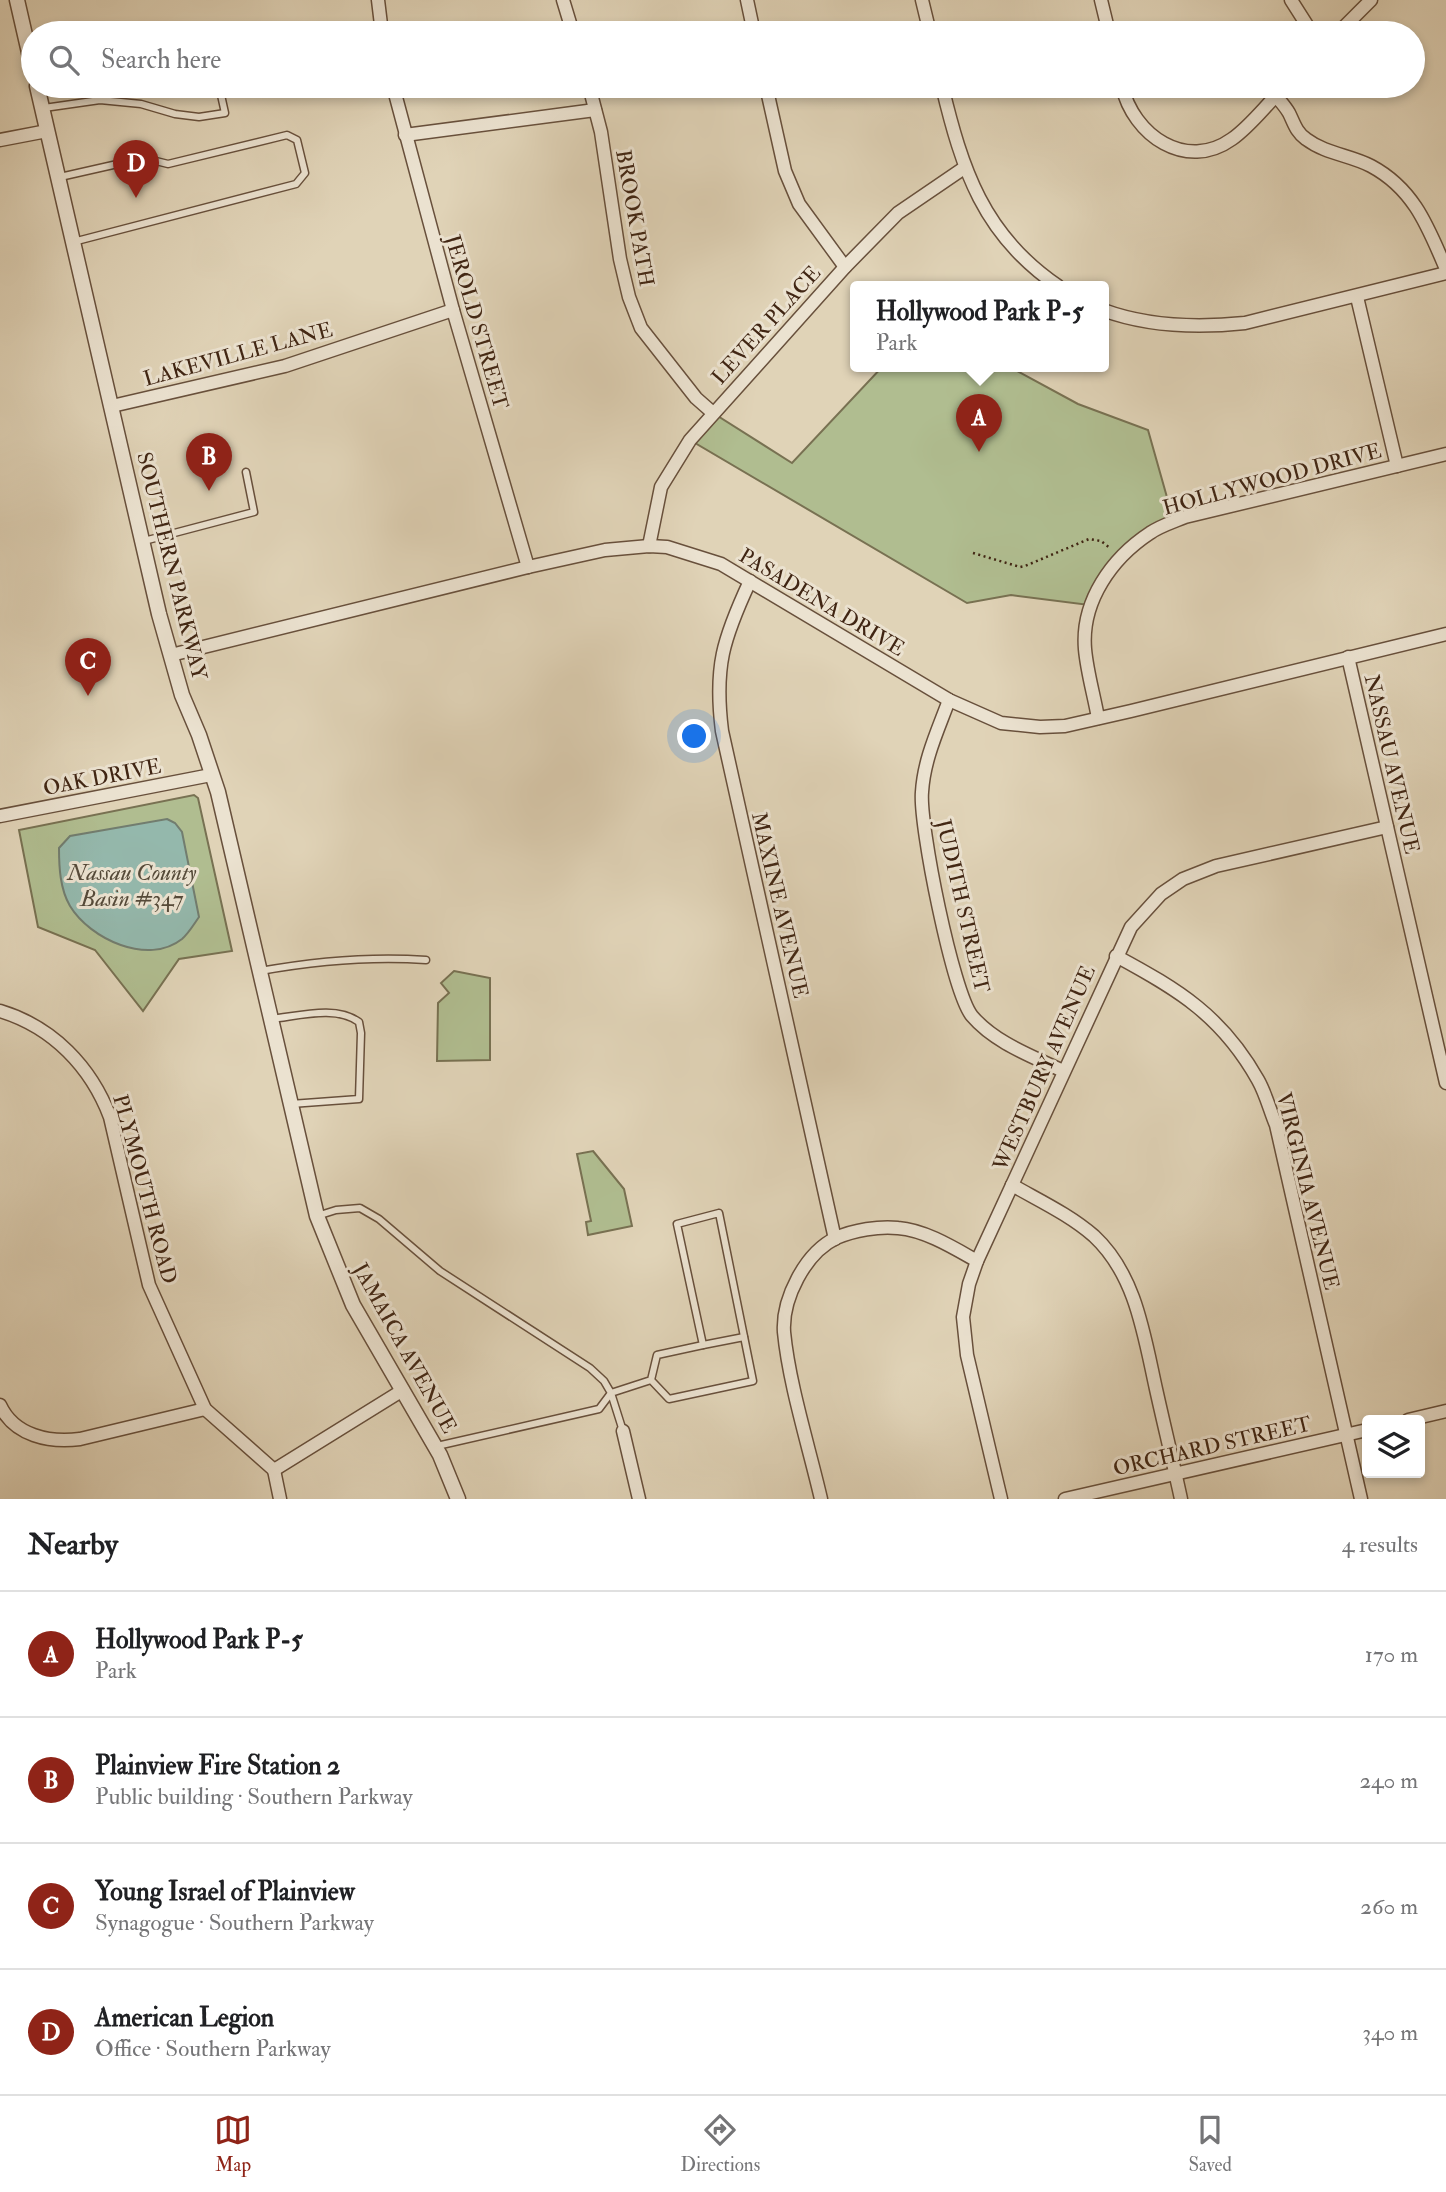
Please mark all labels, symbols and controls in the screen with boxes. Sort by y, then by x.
search box [21,21,1425,98]
icon: search [45,41,83,79]
text: Search here [101,44,221,76]
pin: D [113,140,159,198]
street label: BROOK PATH [609,148,660,289]
street label: JEROLD STREET [438,231,514,413]
street label: LEVER PLACE [706,260,827,390]
popup [850,281,1109,372]
text: Hollywood Park P-5 [876,296,1083,328]
street label: LAKEVILLE LANE [141,316,336,393]
text: Park [876,328,918,357]
pin: A [956,394,1002,452]
pin: B [186,433,232,491]
street label: HOLLYWOOD DRIVE [1160,437,1384,522]
street label: SOUTHERN PARKWAY [130,449,213,684]
street label: PASADENA DRIVE [734,542,909,663]
pin: C [65,638,111,696]
street label: NASSAU AVENUE [1358,672,1425,857]
your location [677,719,711,753]
street label: OAK DRIVE [41,753,163,802]
street label: MAXINE AVENUE [745,809,814,1001]
street label: JUDITH STREET [929,816,996,996]
water label: Nassau County Basin #347 [67,858,197,913]
street label: WESTBURY AVENUE [987,961,1102,1176]
street label: VIRGINIA AVENUE [1270,1090,1345,1293]
street label: PLYMOUTH ROAD [106,1091,183,1287]
street label: JAMAICA AVENUE [346,1258,463,1438]
street label: ORCHARD STREET [1111,1411,1314,1482]
map controls [1362,1415,1425,1478]
button: layers [1362,1415,1425,1478]
text: Nearby [28,1526,118,1563]
text: 4 results [1342,1530,1418,1559]
text: Hollywood Park P-5 [95,1624,303,1656]
text: A [44,1640,58,1669]
text: 170 m [1365,1640,1418,1669]
text: Park [95,1656,137,1685]
text: Plainview Fire Station 2 [95,1750,340,1782]
text: B [43,1766,59,1795]
text: 240 m [1359,1766,1418,1795]
text: Public building · Southern Parkway [95,1782,413,1811]
text: Young Israel of Plainview [95,1876,355,1908]
text: C [43,1892,59,1921]
text: 260 m [1360,1892,1418,1921]
text: Synagogue · Southern Parkway [95,1908,374,1937]
text: American Legion [95,2002,274,2034]
text: D [42,2018,60,2047]
text: 340 m [1362,2018,1418,2047]
text: Office · Southern Parkway [95,2034,331,2063]
tab: Map [214,2111,252,2177]
tab: Directions [680,2111,760,2177]
tab: Saved [1188,2111,1232,2177]

